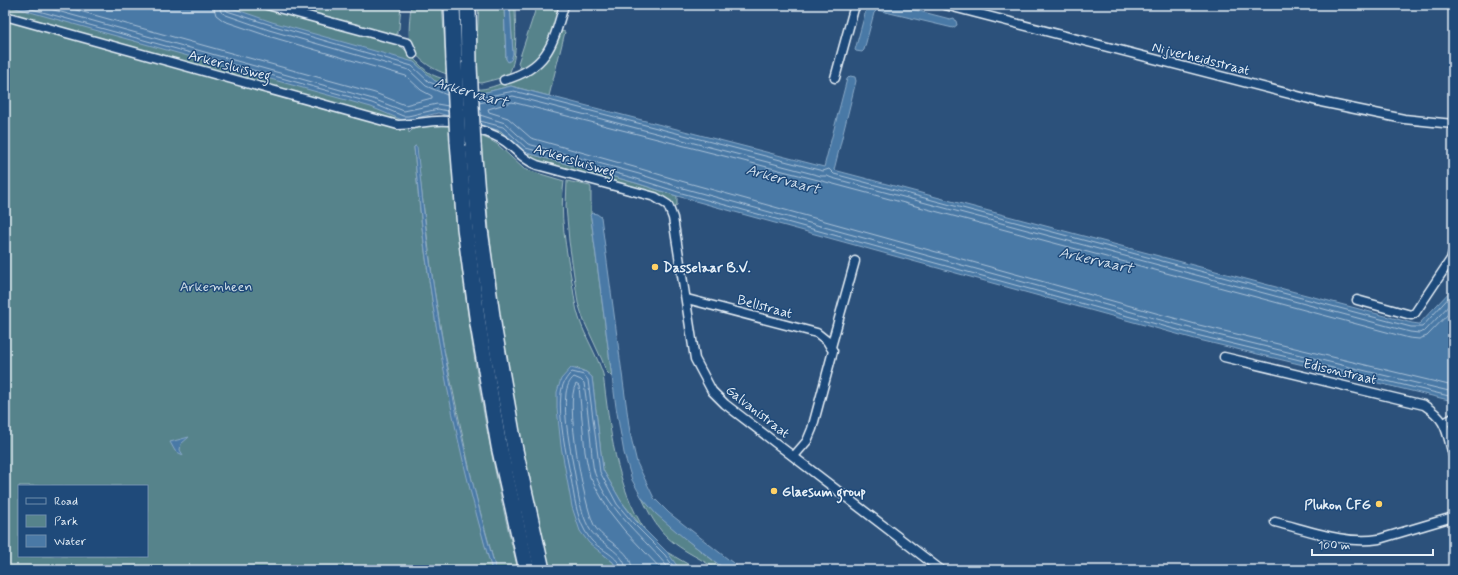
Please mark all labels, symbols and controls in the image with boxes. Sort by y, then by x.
street label: Nijverheidsstraat [1150,38,1251,80]
street label: Arkersluisweg [186,46,273,88]
water label: Arkervaart [432,73,512,113]
street label: Arkersluisweg [531,140,618,184]
water label: Arkervaart [744,160,824,200]
water label: Arkervaart [1057,243,1137,280]
place label: Dasselaar B.V. [663,259,751,277]
marker: Dasselaar B.V. [650,262,660,272]
park label: Arkemheen [180,278,252,296]
street label: Bellstraat [735,291,794,323]
street label: Edisonstraat [1301,355,1378,389]
street label: Galvanistraat [722,381,793,442]
place label: Glaesum group [782,483,866,504]
legend [18,485,148,557]
marker: Glaesum group [769,486,779,496]
text: Road [54,494,78,510]
place label: Plukon CFG [1304,496,1371,514]
marker: Plukon CFG [1374,499,1384,509]
text: Park [54,514,78,530]
scale bar [1312,531,1433,557]
text: Water [54,534,86,550]
text: 100 m [1318,538,1350,554]

